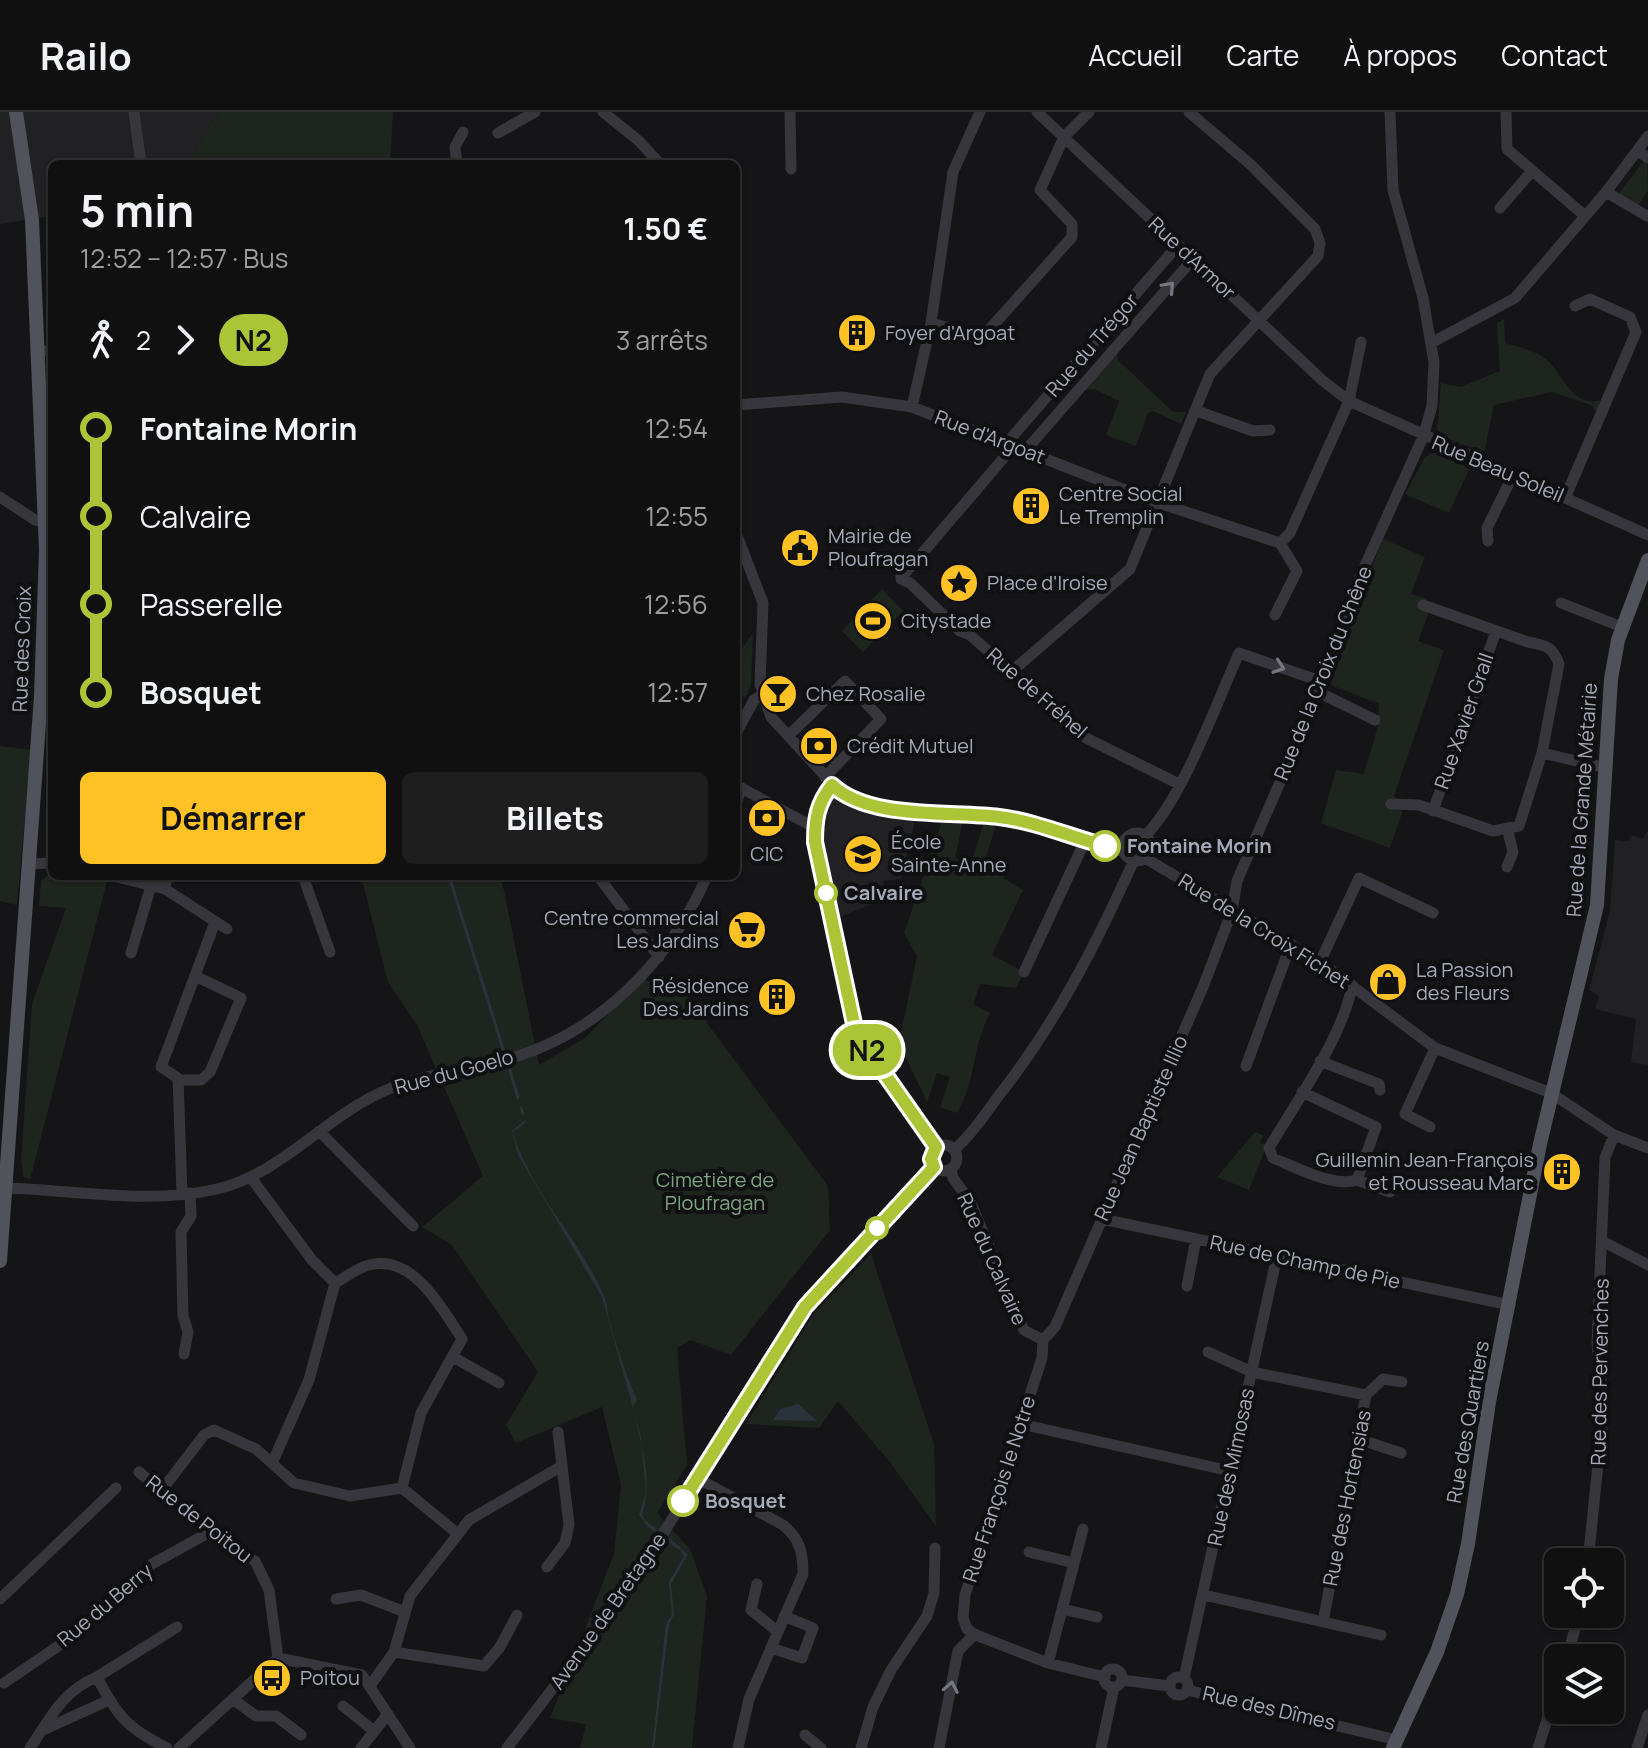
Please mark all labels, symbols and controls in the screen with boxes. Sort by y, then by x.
text: Railo [40,29,132,81]
text: Accueil [1088,36,1183,74]
text: Carte [1227,36,1299,74]
text: À propos [1343,36,1457,74]
text: Contact [1501,36,1608,74]
text: 5 min [80,180,194,240]
text: 1.50 € [623,208,708,249]
street label: Rue d'Armor [1143,210,1242,305]
text: 12:52 – 12:57 · Bus [80,240,288,276]
one-way arrow [1159,281,1173,296]
street label: Rue du Trégor [1039,287,1144,402]
building icon: Foyer d'Argoat [836,312,878,354]
icon: walk [80,318,124,362]
icon: forward [163,318,207,362]
place label: Foyer d'Argoat [885,319,1015,346]
text: N2 [235,321,272,359]
text: 2 [136,322,151,358]
text: 3 arrêts [616,322,708,358]
street label: Rue d'Argoat [931,403,1049,470]
text: Fontaine Morin [140,408,357,449]
text: 12:54 [645,410,708,446]
street label: Rue Beau Soleil [1428,429,1568,508]
place label: Centre Social Le Tremplin [1059,480,1183,530]
building icon: Centre Social Le Tremplin [1010,485,1052,527]
text: Calvaire [140,496,251,537]
text: 12:55 [645,498,708,534]
place label: Mairie de Ploufragan [828,522,928,572]
public building icon: Mairie de Ploufragan [779,527,821,569]
place icon: Place d'Iroise [938,562,980,604]
street label: Rue de la Croix du Chêne [1267,562,1378,784]
place label: Place d'Iroise [987,569,1108,596]
text: Passerelle [140,584,283,625]
street label: Rue des Croix [6,585,37,713]
text: 12:56 [644,586,708,622]
sports icon: Citystade [852,600,894,642]
place label: Citystade [901,607,991,634]
street label: Rue de Fréhel [981,641,1093,744]
street label: Rue Xavier Grall [1428,649,1499,792]
one-way arrow [1272,658,1286,674]
text: Bosquet [140,672,262,713]
bar icon: Chez Rosalie [757,673,799,715]
text: 12:57 [647,674,708,710]
place label: Chez Rosalie [806,680,925,707]
street label: Rue de la Grande Métairie [1560,682,1603,918]
bank icon: Crédit Mutuel [798,725,840,767]
place label: Crédit Mutuel [847,732,974,759]
button: Démarrer [80,772,386,864]
button: Billets [402,772,708,864]
bank icon: CIC [746,797,788,839]
place label: École Sainte-Anne [891,828,1006,878]
marker: Fontaine Morin [1090,831,1120,861]
place label: Fontaine Morin [1127,832,1272,859]
school or university icon: École Sainte-Anne [842,833,884,875]
place label: CIC [750,840,784,867]
street label: Rue de la Croix Fichet [1173,867,1355,994]
place label: Calvaire [844,879,923,906]
marker: Calvaire [815,882,837,904]
place label: Centre commercial Les Jardins [544,904,719,954]
supermarket icon: Centre commercial Les Jardins [726,909,768,951]
place label: La Passion des Fleurs [1416,956,1513,1006]
shop icon: La Passion des Fleurs [1367,961,1409,1003]
place label: Résidence Des Jardins [643,972,749,1022]
building icon: Résidence Des Jardins [756,976,798,1018]
line badge: N2 [831,1024,903,1076]
text: N2 [849,1031,885,1069]
street label: Rue Jean Baptiste Illio [1088,1031,1194,1225]
street label: Rue du Goelo [391,1043,516,1100]
place label: Guillemin Jean-François et Rousseau Marc [1315,1146,1534,1196]
building icon: Guillemin Jean-François et Rousseau Marc [1541,1151,1583,1193]
park label: Cimetière de Ploufragan [656,1166,774,1216]
street label: Rue du Calvaire [951,1188,1034,1329]
unlabelled marker [866,1217,888,1239]
street label: Rue de Champ de Pie [1208,1228,1403,1295]
street label: Rue des Pervenches [1584,1278,1615,1466]
street label: Rue des Quartiers [1440,1339,1495,1505]
street label: Rue des Mimosas [1201,1386,1260,1548]
street label: Rue François le Notre [956,1392,1041,1585]
street label: Rue des Hortensias [1316,1408,1377,1588]
street label: Rue de Poitou [141,1469,258,1569]
marker: Bosquet [668,1486,698,1516]
place label: Bosquet [705,1487,786,1514]
street label: Avenue de Bretagne [543,1527,672,1694]
map controls [1544,1548,1624,1724]
button: locate [1544,1548,1624,1628]
street label: Rue du Berry [51,1556,158,1652]
button: layers [1544,1644,1624,1724]
bus stop icon: Poitou [251,1657,293,1699]
place label: Poitou [300,1664,360,1691]
street label: Rue des Dîmes [1200,1679,1338,1736]
one-way arrow [942,1681,959,1695]

